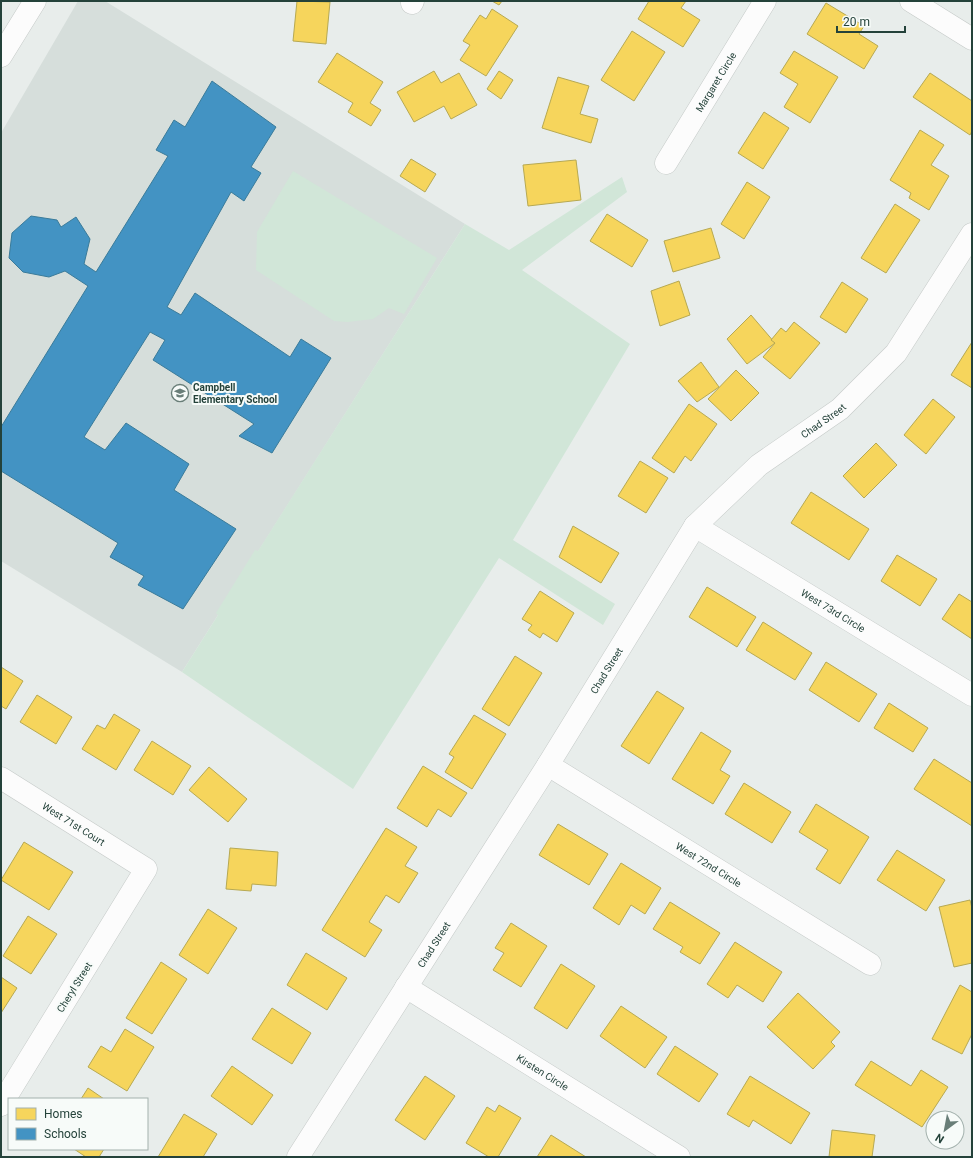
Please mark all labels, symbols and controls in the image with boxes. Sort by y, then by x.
scale bar [837,8,905,34]
text: 20 m [843,15,870,29]
street label: Margaret Circle [693,50,738,114]
place label: Campbell Elementary School [193,382,278,405]
school or university icon: Campbell Elementary School [170,383,190,403]
street label: Chad Street [799,402,848,440]
street label: West 73rd Circle [799,587,867,634]
street label: Chad Street [588,646,625,696]
street label: West 71st Court [40,800,107,848]
street label: West 72nd Circle [674,840,743,889]
street label: Chad Street [415,920,453,970]
street label: Cheryl Street [55,960,94,1014]
street label: Kirsten Circle [514,1052,570,1093]
legend [8,1098,148,1150]
text: Homes [44,1107,82,1121]
north arrow [925,1110,965,1150]
text: Schools [44,1127,87,1141]
text: N [933,1130,947,1146]

